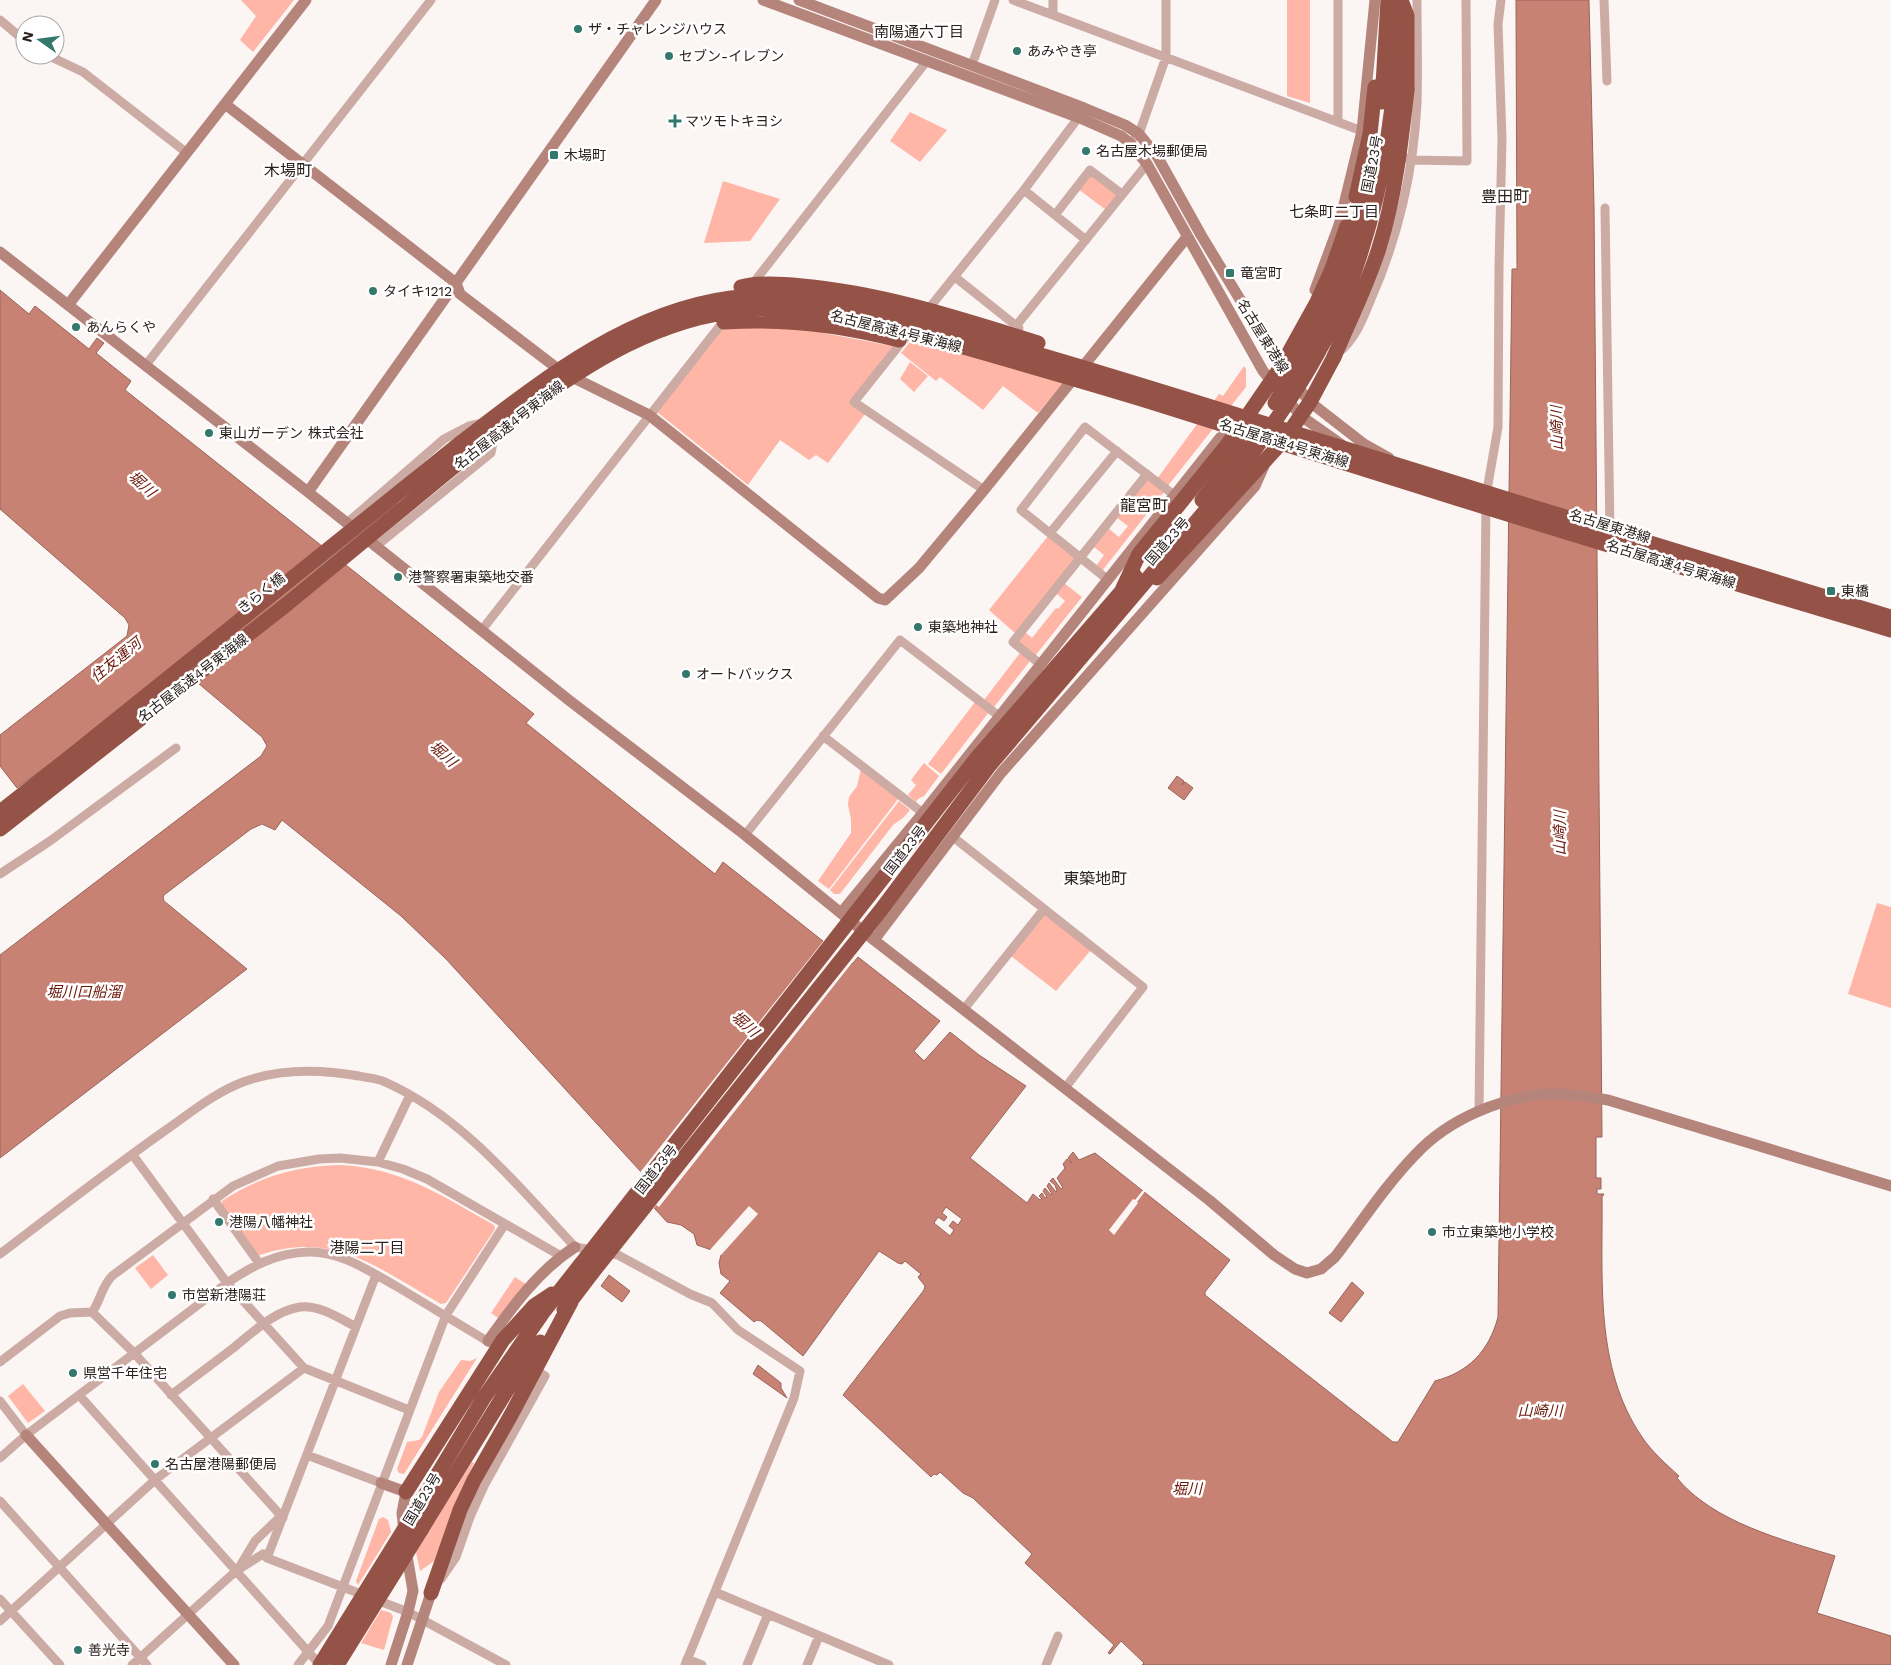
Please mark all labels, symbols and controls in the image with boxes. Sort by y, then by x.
north arrow [15,15,65,65]
place label: ザ・チャレンジハウス [588,21,727,37]
marker: ザ・チャレンジハウス [572,23,584,35]
district label: 南陽通六丁目 [874,23,964,41]
text: N [18,30,36,44]
place label: あみやき亭 [1027,43,1097,59]
marker: あみやき亭 [1011,45,1023,57]
place label: セブン-イレブン [679,48,784,64]
marker: セブン-イレブン [663,50,675,62]
place label: マツモトキヨシ [685,113,783,129]
marker: マツモトキヨシ [669,115,681,127]
street label: 国道23号 [1359,134,1385,194]
place label: 名古屋木場郵便局 [1096,143,1208,159]
marker: 名古屋木場郵便局 [1080,145,1092,157]
place label: 木場町 [564,147,606,163]
marker: 木場町 [548,149,560,161]
district label: 木場町 [264,161,312,180]
district label: 豊田町 [1481,187,1529,206]
district label: 七条町二丁目 [1289,203,1379,221]
place label: 竜宮町 [1240,265,1282,281]
marker: 竜宮町 [1224,267,1236,279]
place label: タイキ1212 [383,283,452,299]
marker: タイキ1212 [367,285,379,297]
street label: 名古屋東港線 [1234,296,1292,376]
street label: 名古屋高速4号東海線 [829,307,963,355]
place label: あんらくや [86,319,156,335]
marker: あんらくや [70,321,82,333]
street label: 名古屋高速4号東海線 [451,377,567,473]
water label: 山崎川 [1548,403,1566,451]
street label: 名古屋高速4号東海線 [1217,416,1351,470]
place label: 東山ガーデン 株式会社 [219,425,364,441]
marker: 東山ガーデン 株式会社 [203,427,215,439]
water label: 堀川 [125,467,161,502]
district label: 龍宮町 [1120,496,1168,515]
street label: 名古屋東港線 [1567,506,1653,546]
street label: 国道23号 [1142,514,1192,568]
street label: 名古屋高速4号東海線 [1604,537,1738,591]
street label: きらく橋 [234,569,288,617]
place label: 港警察署東築地交番 [408,569,534,585]
marker: 港警察署東築地交番 [392,571,404,583]
place label: 東橋 [1841,583,1869,599]
marker: 東橋 [1825,585,1837,597]
place label: 東築地神社 [928,619,998,635]
marker: 東築地神社 [912,621,924,633]
street label: 名古屋高速4号東海線 [135,630,251,726]
water label: 住友運河 [87,632,147,686]
place label: オートバックス [696,666,794,682]
marker: オートバックス [680,668,692,680]
water label: 堀川 [426,737,462,772]
water label: 山崎川 [1551,809,1569,856]
street label: 国道23号 [881,822,929,878]
district label: 東築地町 [1063,869,1127,888]
water label: 堀川口船溜 [46,983,123,1001]
water label: 堀川 [728,1007,764,1042]
street label: 国道23号 [632,1141,680,1197]
place label: 港陽八幡神社 [229,1214,313,1230]
marker: 港陽八幡神社 [213,1216,225,1228]
place label: 市立東築地小学校 [1442,1224,1554,1240]
marker: 市立東築地小学校 [1426,1226,1438,1238]
district label: 港陽二丁目 [329,1239,405,1257]
place label: 市営新港陽荘 [182,1287,266,1303]
marker: 市営新港陽荘 [166,1289,178,1301]
place label: 県営千年住宅 [83,1365,167,1381]
marker: 県営千年住宅 [67,1367,79,1379]
water label: 山崎川 [1517,1402,1564,1420]
place label: 名古屋港陽郵便局 [165,1456,277,1472]
marker: 名古屋港陽郵便局 [149,1458,161,1470]
street label: 国道23号 [400,1470,444,1528]
water label: 堀川 [1172,1480,1204,1498]
place label: 善光寺 [88,1642,130,1658]
marker: 善光寺 [72,1644,84,1656]

